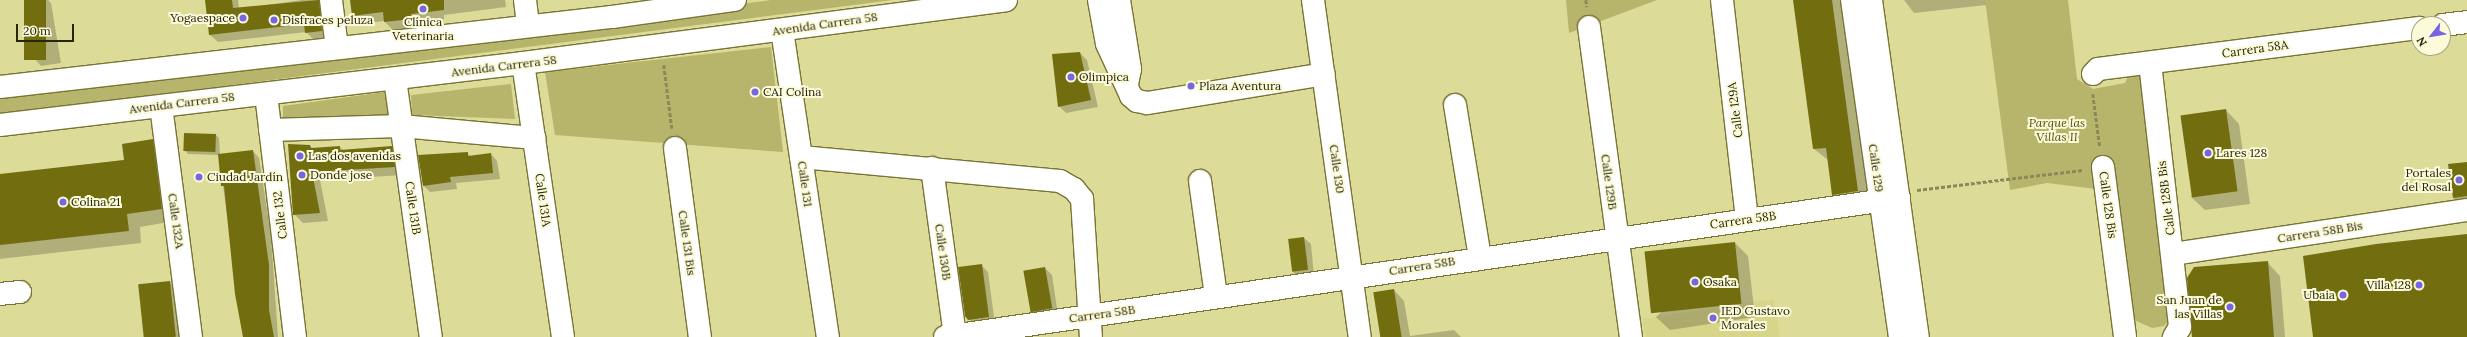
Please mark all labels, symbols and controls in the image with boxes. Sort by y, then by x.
marker: Clínica Veterinaria [418,4,428,14]
street label: Avenida Carrera 58 [771,9,879,39]
place label: Yogaespace [170,11,235,25]
marker: Yogaespace [238,13,248,23]
place label: Disfraces peluza [282,13,373,27]
marker: Disfraces peluza [269,15,279,25]
place label: Clínica Veterinaria [392,15,454,43]
scale bar [18,16,76,42]
north arrow [2411,16,2451,56]
text: 20 m [23,23,51,38]
text: N [2413,34,2430,49]
street label: Carrera 58A [2221,37,2289,61]
street label: Avenida Carrera 58 [450,52,558,80]
place label: Olimpica [1079,70,1129,84]
marker: Olimpica [1066,72,1076,82]
place label: Plaza Aventura [1199,79,1281,93]
marker: Plaza Aventura [1186,81,1196,91]
street label: Calle 129A [1724,81,1746,139]
place label: CAI Colina [763,85,821,99]
marker: CAI Colina [750,87,760,97]
street label: Avenida Carrera 58 [128,89,236,117]
park label: Parque las Villas II [2029,116,2085,144]
street label: Calle 129 [1865,143,1887,193]
street label: Calle 130 [1326,144,1348,194]
place label: Lares 128 [2216,146,2267,160]
marker: Lares 128 [2203,148,2213,158]
place label: Las dos avenidas [308,149,401,163]
marker: Las dos avenidas [295,151,305,161]
street label: Calle 129B [1598,153,1620,211]
street label: Calle 131 [795,160,815,208]
street label: Calle 128B Bis [2154,160,2178,236]
place label: Portales del Rosal [2401,166,2451,194]
place label: Donde jose [310,168,372,182]
place label: Ciudad Jardín [207,170,283,184]
marker: Donde jose [297,170,307,180]
street label: Calle 128 Bis [2096,170,2120,240]
marker: Ciudad Jardín [194,172,204,182]
street label: Calle 131A [532,172,554,228]
marker: Portales del Rosal [2454,175,2464,185]
street label: Calle 131B [402,180,424,236]
street label: Calle 132 [270,190,290,240]
street label: Calle 132A [165,192,187,250]
place label: Colina 21 [71,195,120,209]
marker: Colina 21 [58,197,68,207]
street label: Carrera 58B [1709,208,1777,232]
street label: Calle 131 Bis [675,209,699,277]
street label: Carrera 58B Bis [2276,218,2364,246]
street label: Calle 130B [932,223,954,281]
street label: Carrera 58B [1388,254,1456,278]
place label: Osaka [1703,275,1737,289]
marker: Osaka [1690,277,1700,287]
place label: Villa 128 [2367,278,2411,292]
marker: Villa 128 [2414,280,2424,290]
place label: Ubaia [2303,288,2335,302]
marker: Ubaia [2338,290,2348,300]
place label: San Juan de las Villas [2157,293,2222,321]
street label: Carrera 58B [1068,302,1136,326]
marker: San Juan de las Villas [2225,302,2235,312]
place label: IED Gustavo Morales [1721,304,1790,332]
marker: IED Gustavo Morales [1708,313,1718,323]

